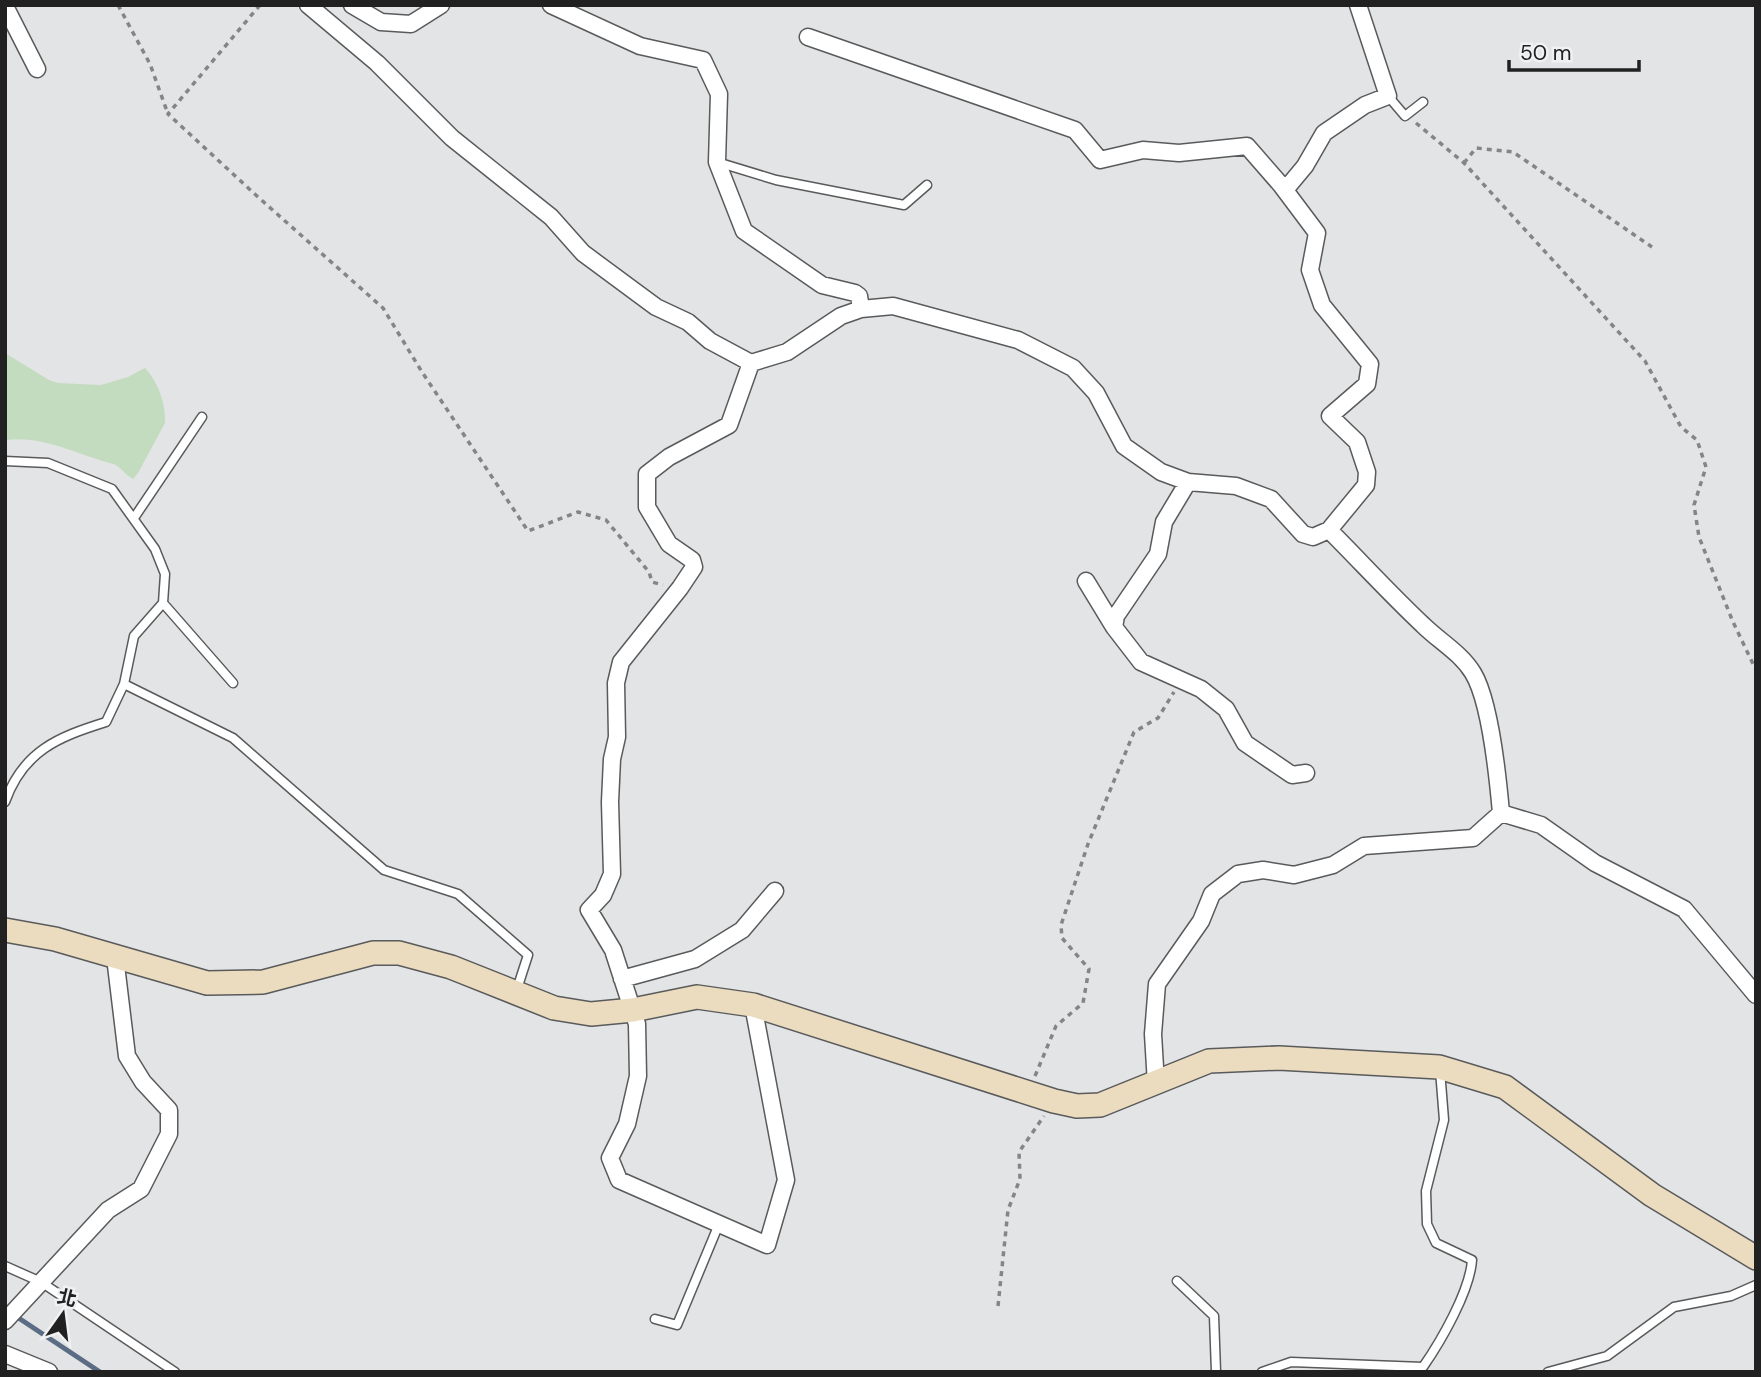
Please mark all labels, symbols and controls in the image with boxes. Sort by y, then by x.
scale bar [1509,28,1638,72]
text: 50 m [1520,39,1571,67]
north arrow [28,1279,98,1349]
text: 北 [55,1284,79,1312]

